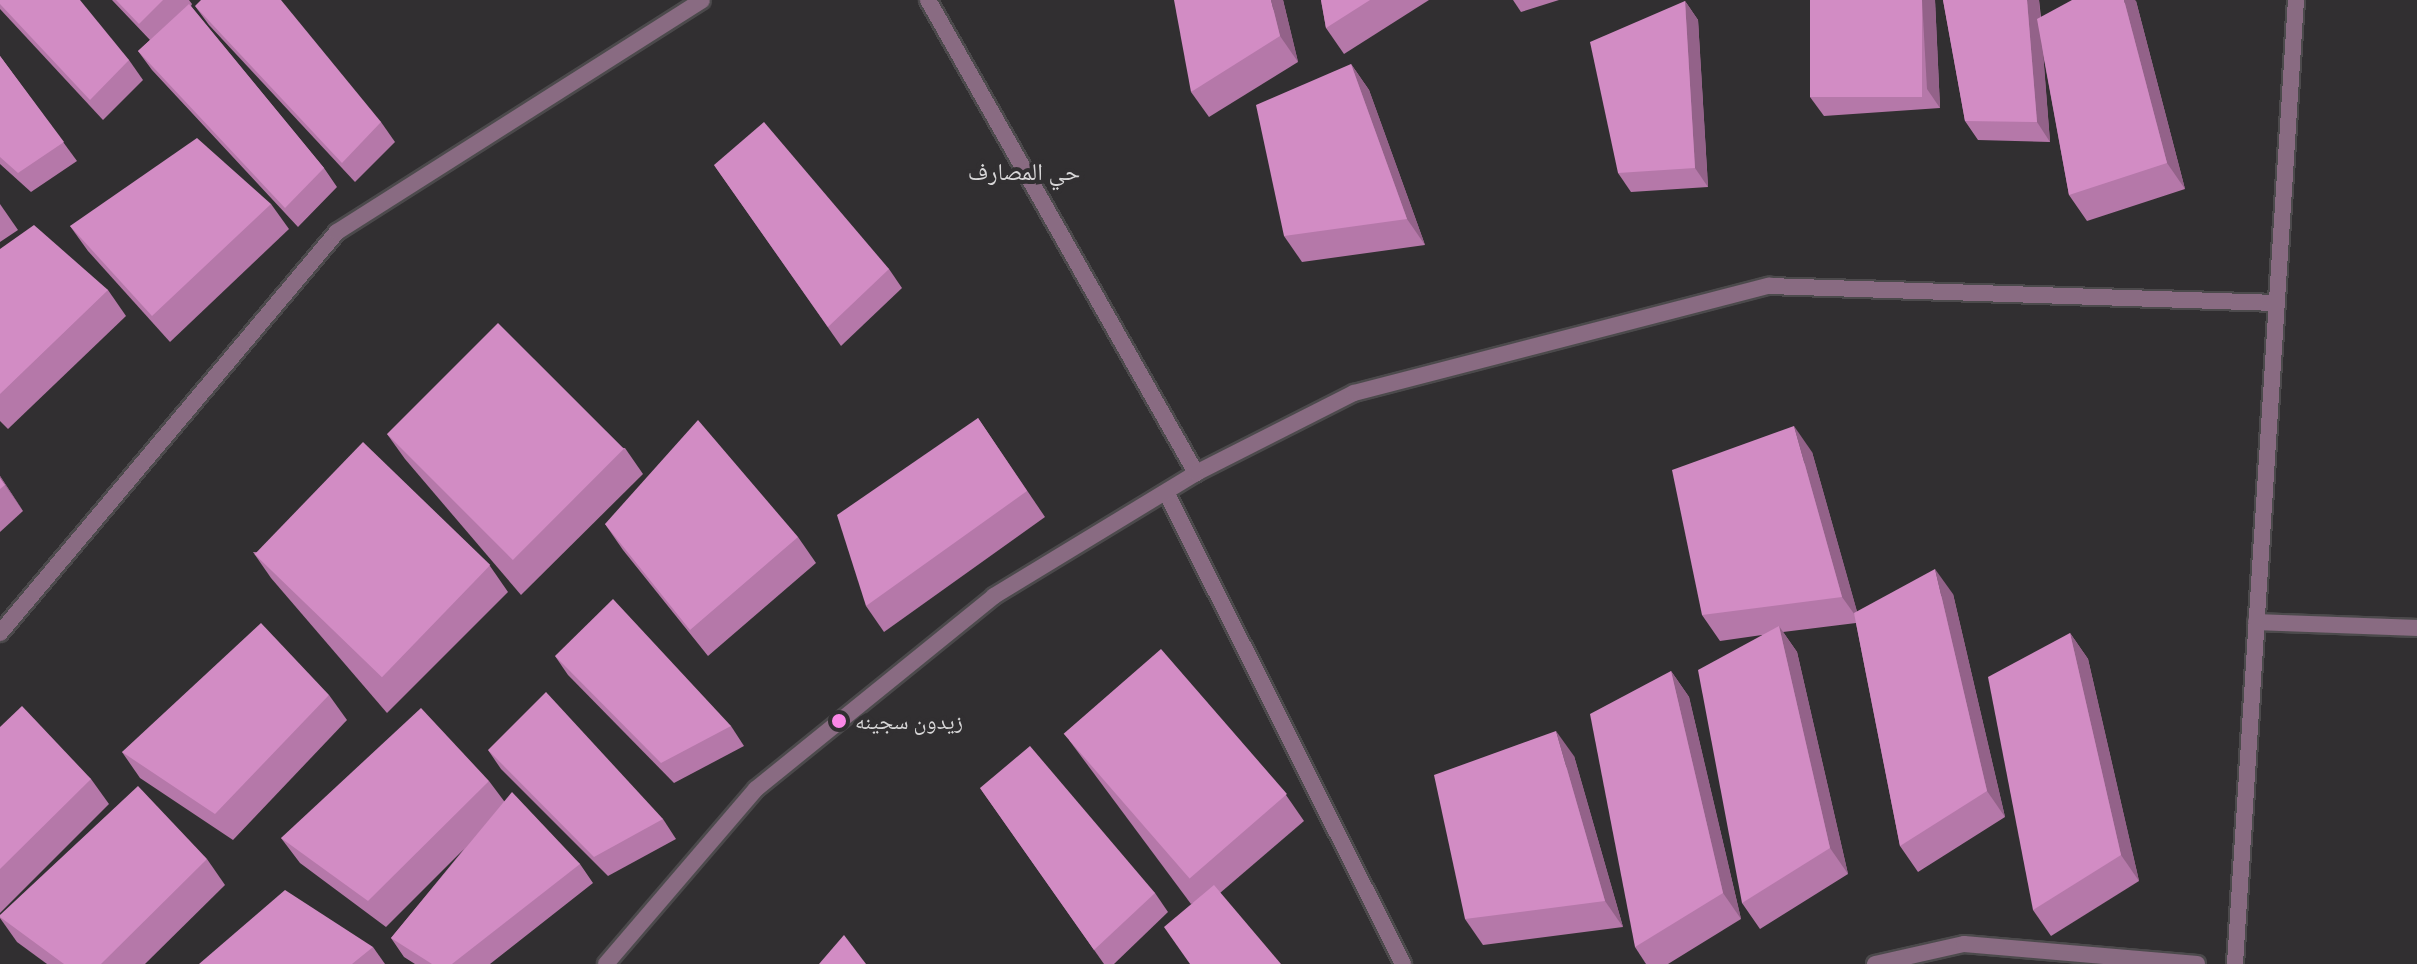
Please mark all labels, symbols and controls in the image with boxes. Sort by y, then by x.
district label: حي المصارف [968,158,1080,186]
place label: زيدون سجينه [855,708,963,734]
marker: زيدون سجينه [830,712,848,730]

